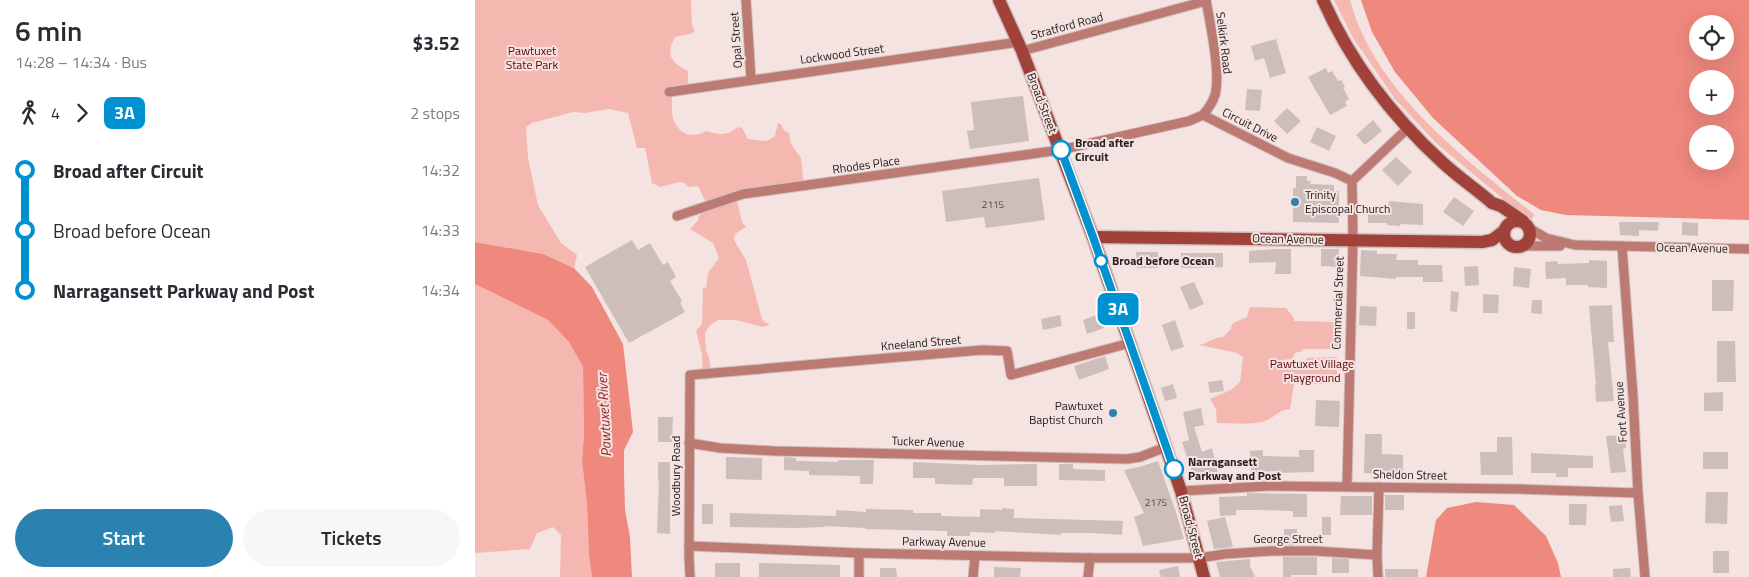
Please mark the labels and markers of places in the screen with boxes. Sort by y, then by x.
place label: Broad after Circuit [1075,133,1134,166]
marker: Broad after Circuit [1051,140,1071,160]
place label: Trinity Episcopal Church [1305,185,1390,218]
marker: Trinity Episcopal Church [1289,196,1301,208]
place label: Broad before Ocean [1112,251,1214,270]
marker: Broad before Ocean [1094,254,1108,268]
place label: Pawtuxet Baptist Church [1029,396,1104,429]
marker: Pawtuxet Baptist Church [1107,407,1119,419]
place label: Narragansett Parkway and Post [1188,452,1282,485]
marker: Narragansett Parkway and Post [1164,459,1184,479]

